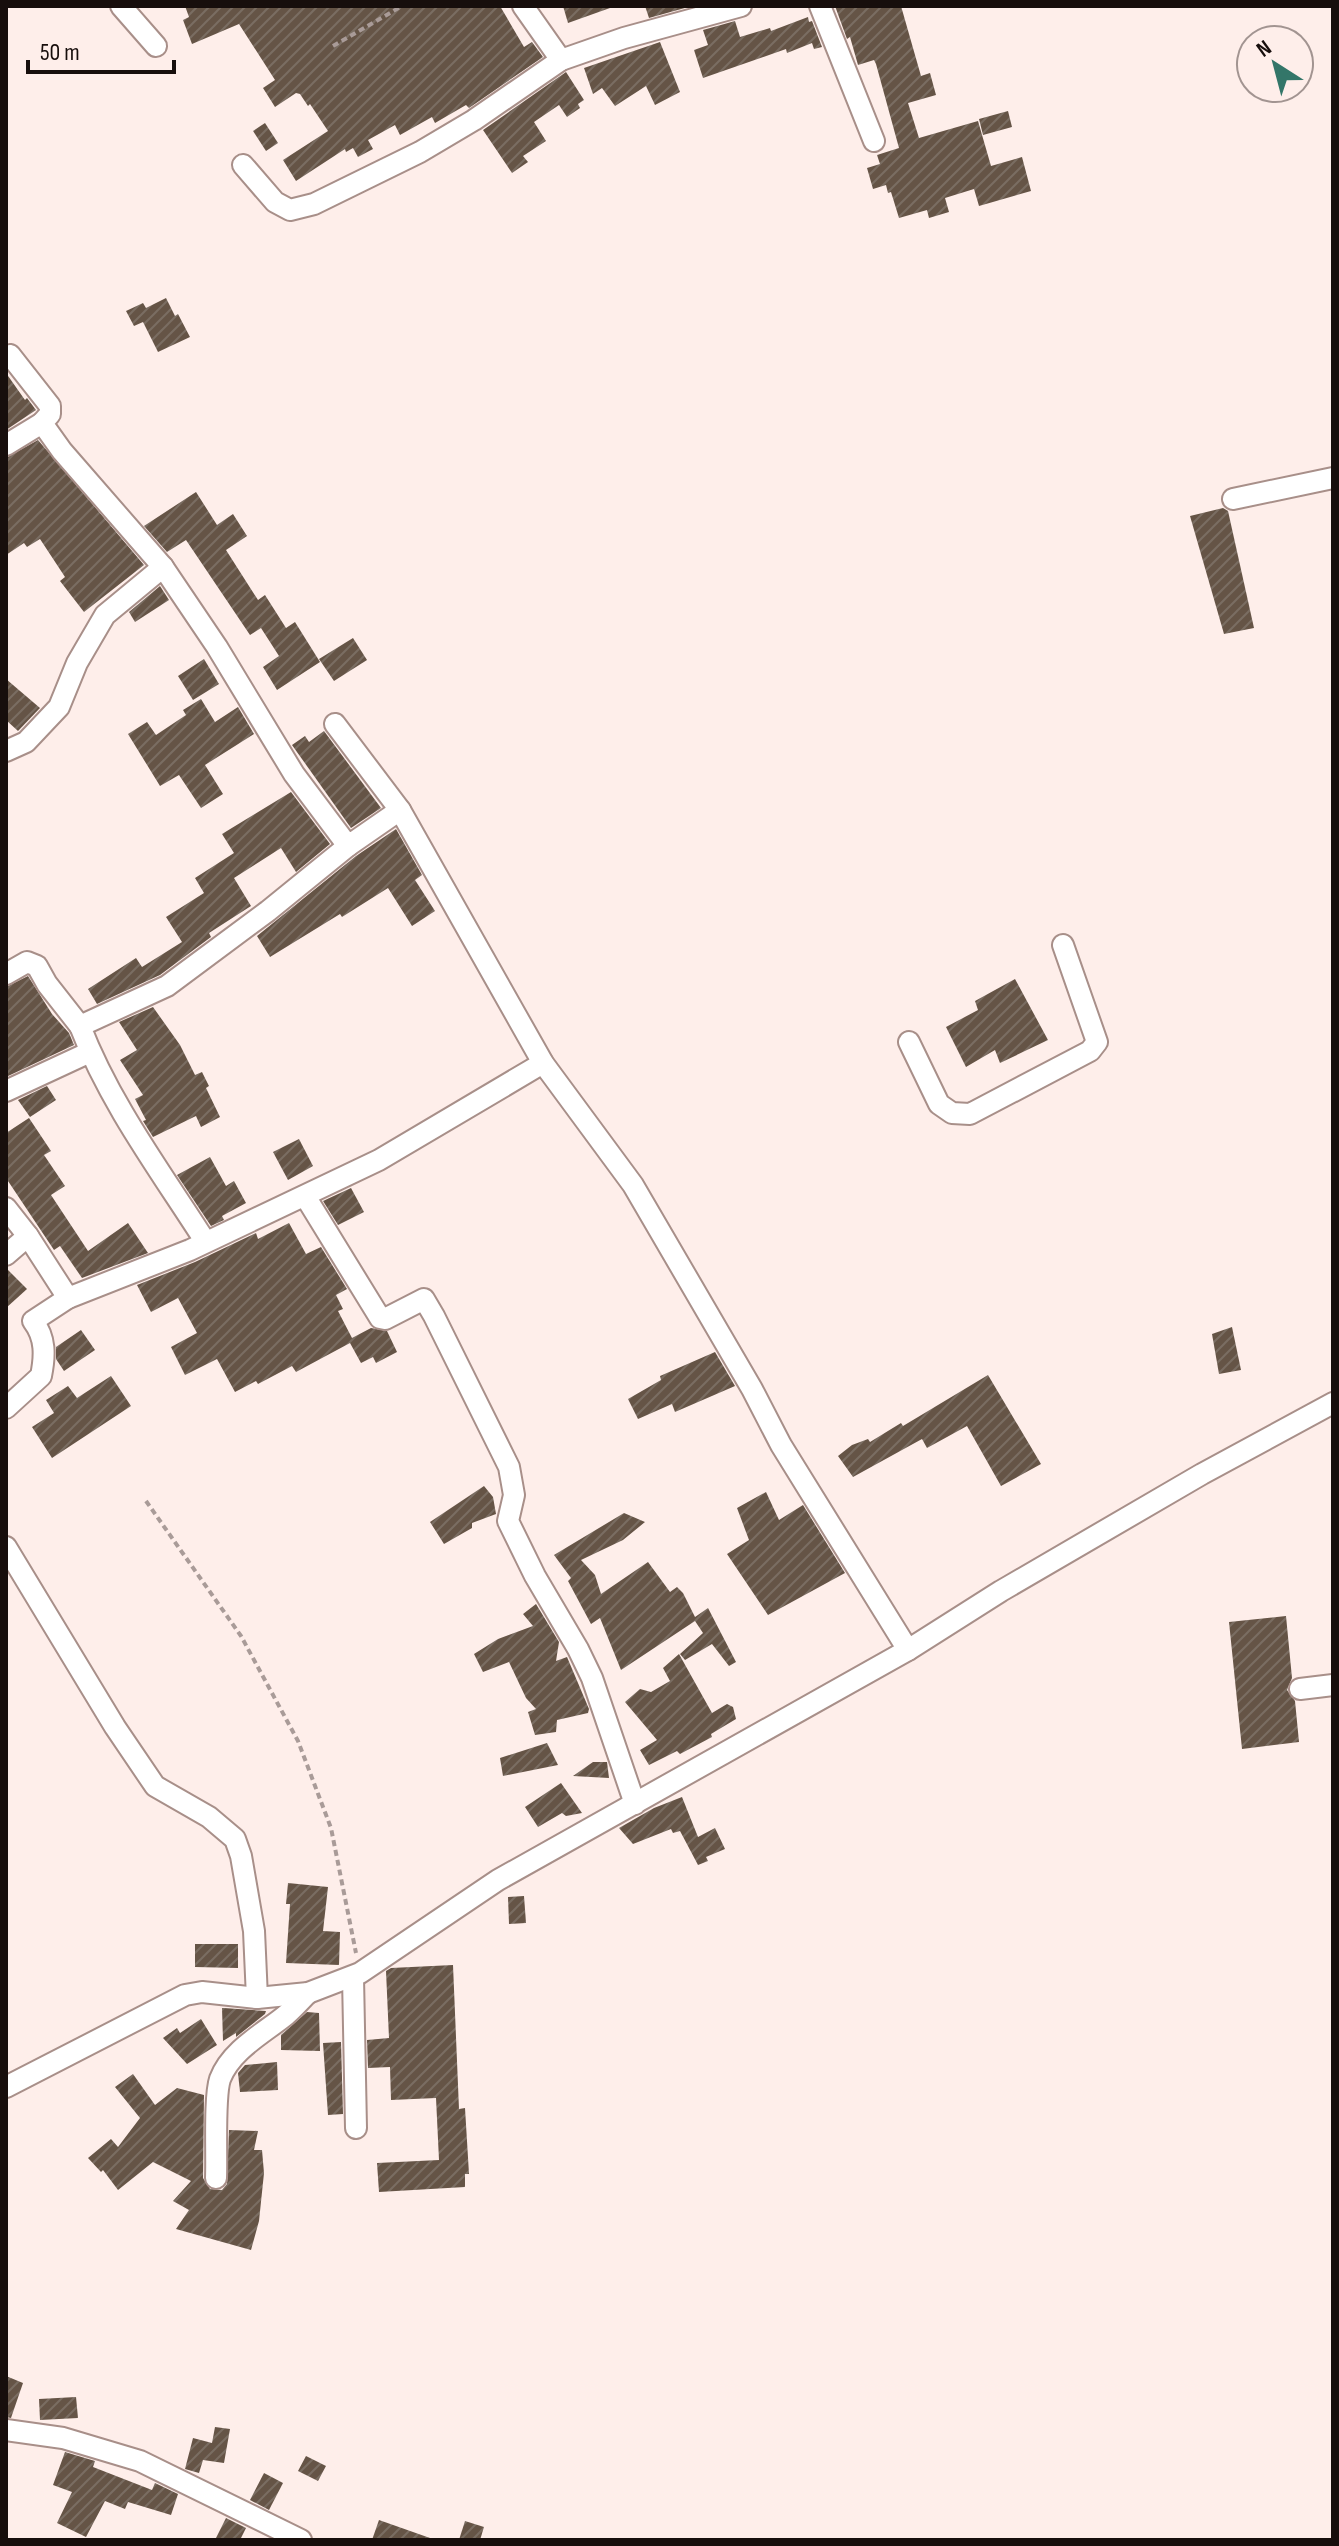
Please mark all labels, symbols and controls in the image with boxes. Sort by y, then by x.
scale bar [28,24,174,74]
north arrow [1235,24,1315,104]
text: N [1251,35,1277,63]
text: 50 m [40,38,80,67]

